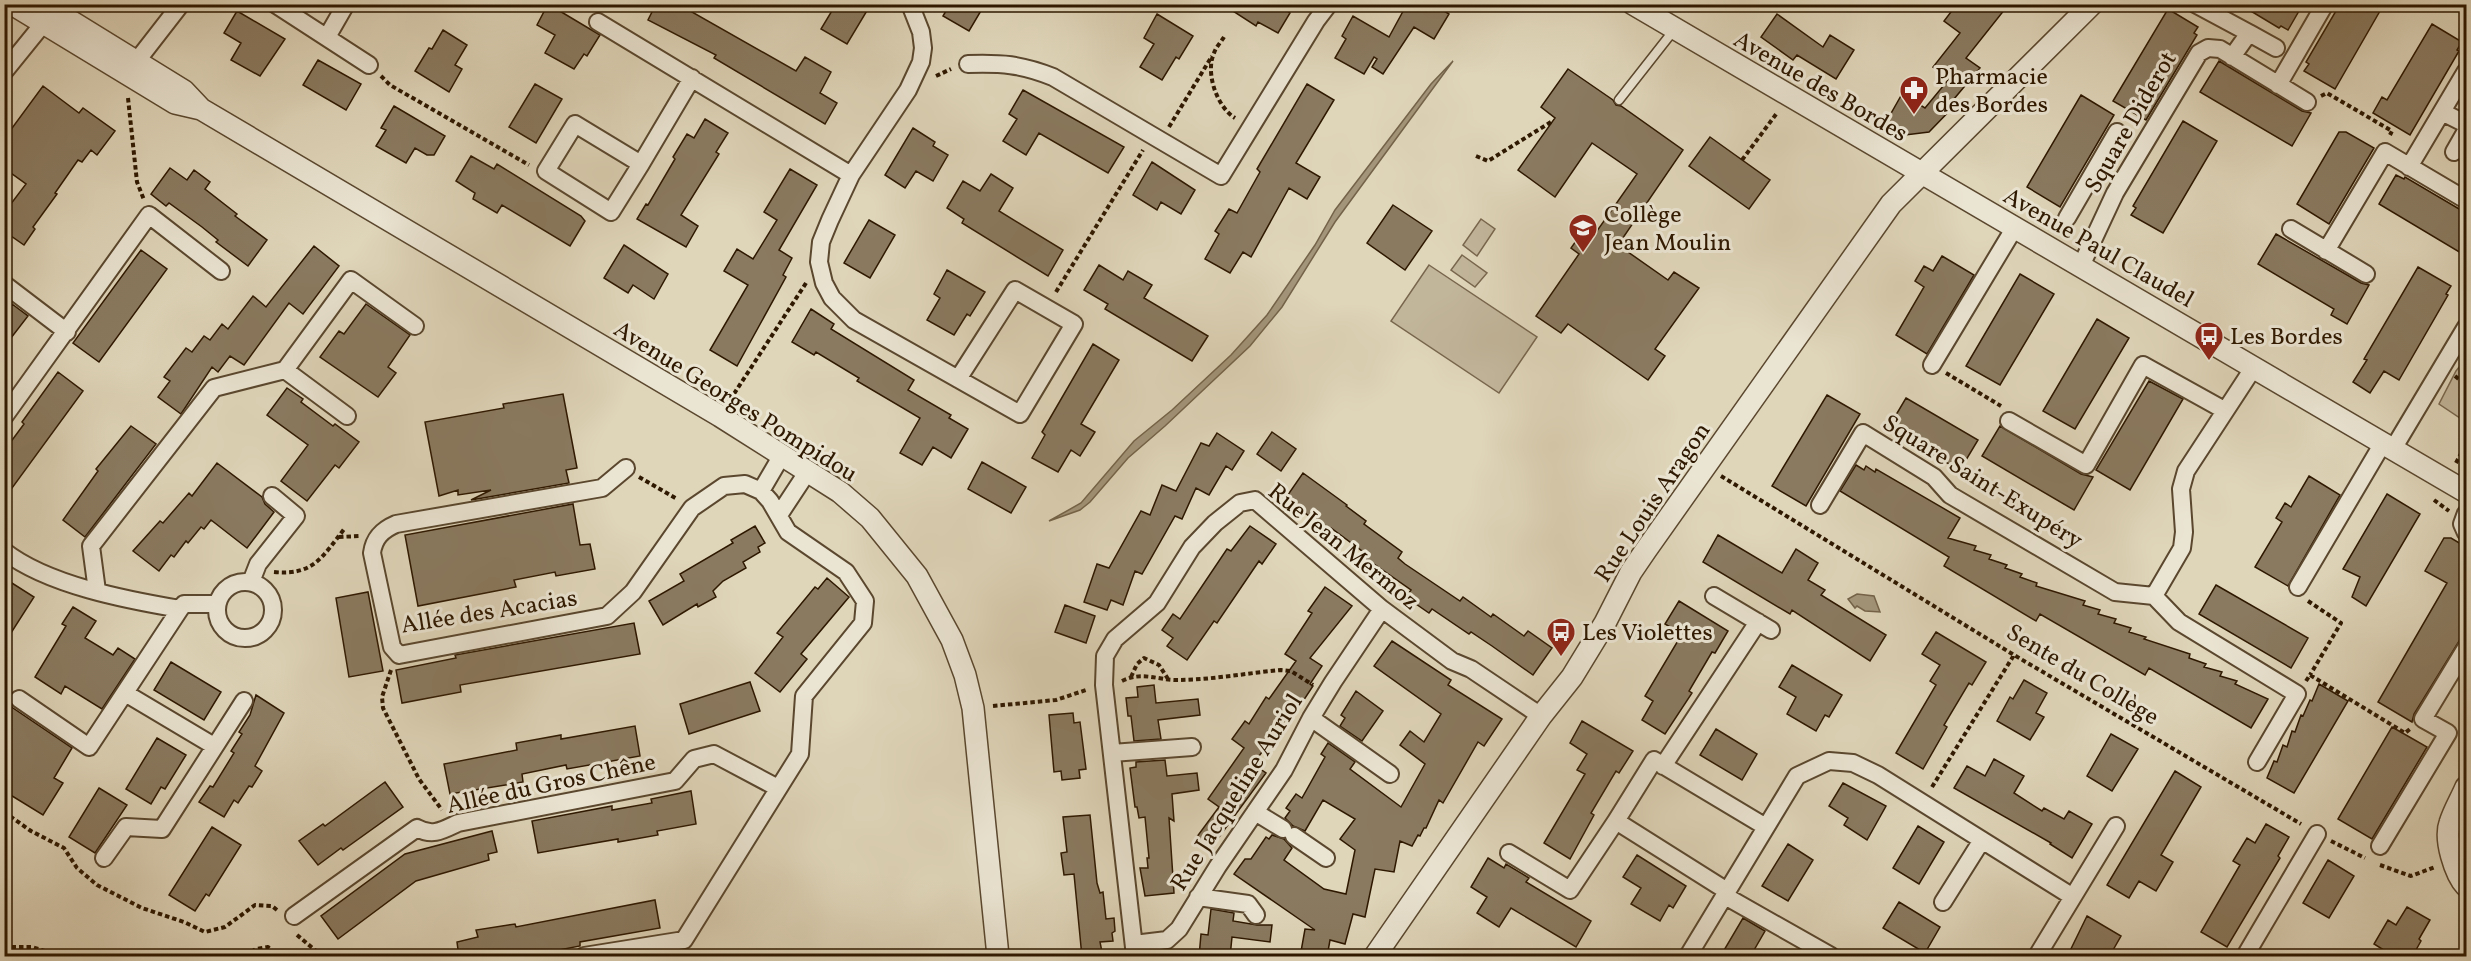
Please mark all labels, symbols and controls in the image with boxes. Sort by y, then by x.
street label: Avenue des Bordes [1727,24,1913,152]
street label: Square Diderot [2077,46,2186,200]
place label: Pharmacie des Bordes [1935,61,2048,123]
pharmacy icon: Pharmacie des Bordes [1898,74,1930,116]
street label: Avenue Paul Claudel [1996,180,2200,317]
place label: Collège Jean Moulin [1604,199,1731,261]
school or university icon: Collège Jean Moulin [1567,212,1599,254]
street label: Avenue Georges Pompidou [606,314,864,492]
bus stop icon: Les Bordes [2193,320,2225,362]
place label: Les Bordes [2230,321,2343,355]
street label: Square Saint-Exupéry [1875,407,2089,558]
street label: Rue Louis Aragon [1587,416,1720,590]
street label: Rue Jean Mermoz [1260,476,1426,619]
street label: Allée des Acacias [399,582,580,644]
bus stop icon: Les Violettes [1545,616,1577,658]
place label: Les Violettes [1582,617,1713,651]
street label: Sente du Collège [1999,617,2165,735]
street label: Rue Jacqueline Auriol [1163,688,1312,898]
street label: Allée du Gros Chêne [444,746,659,824]

